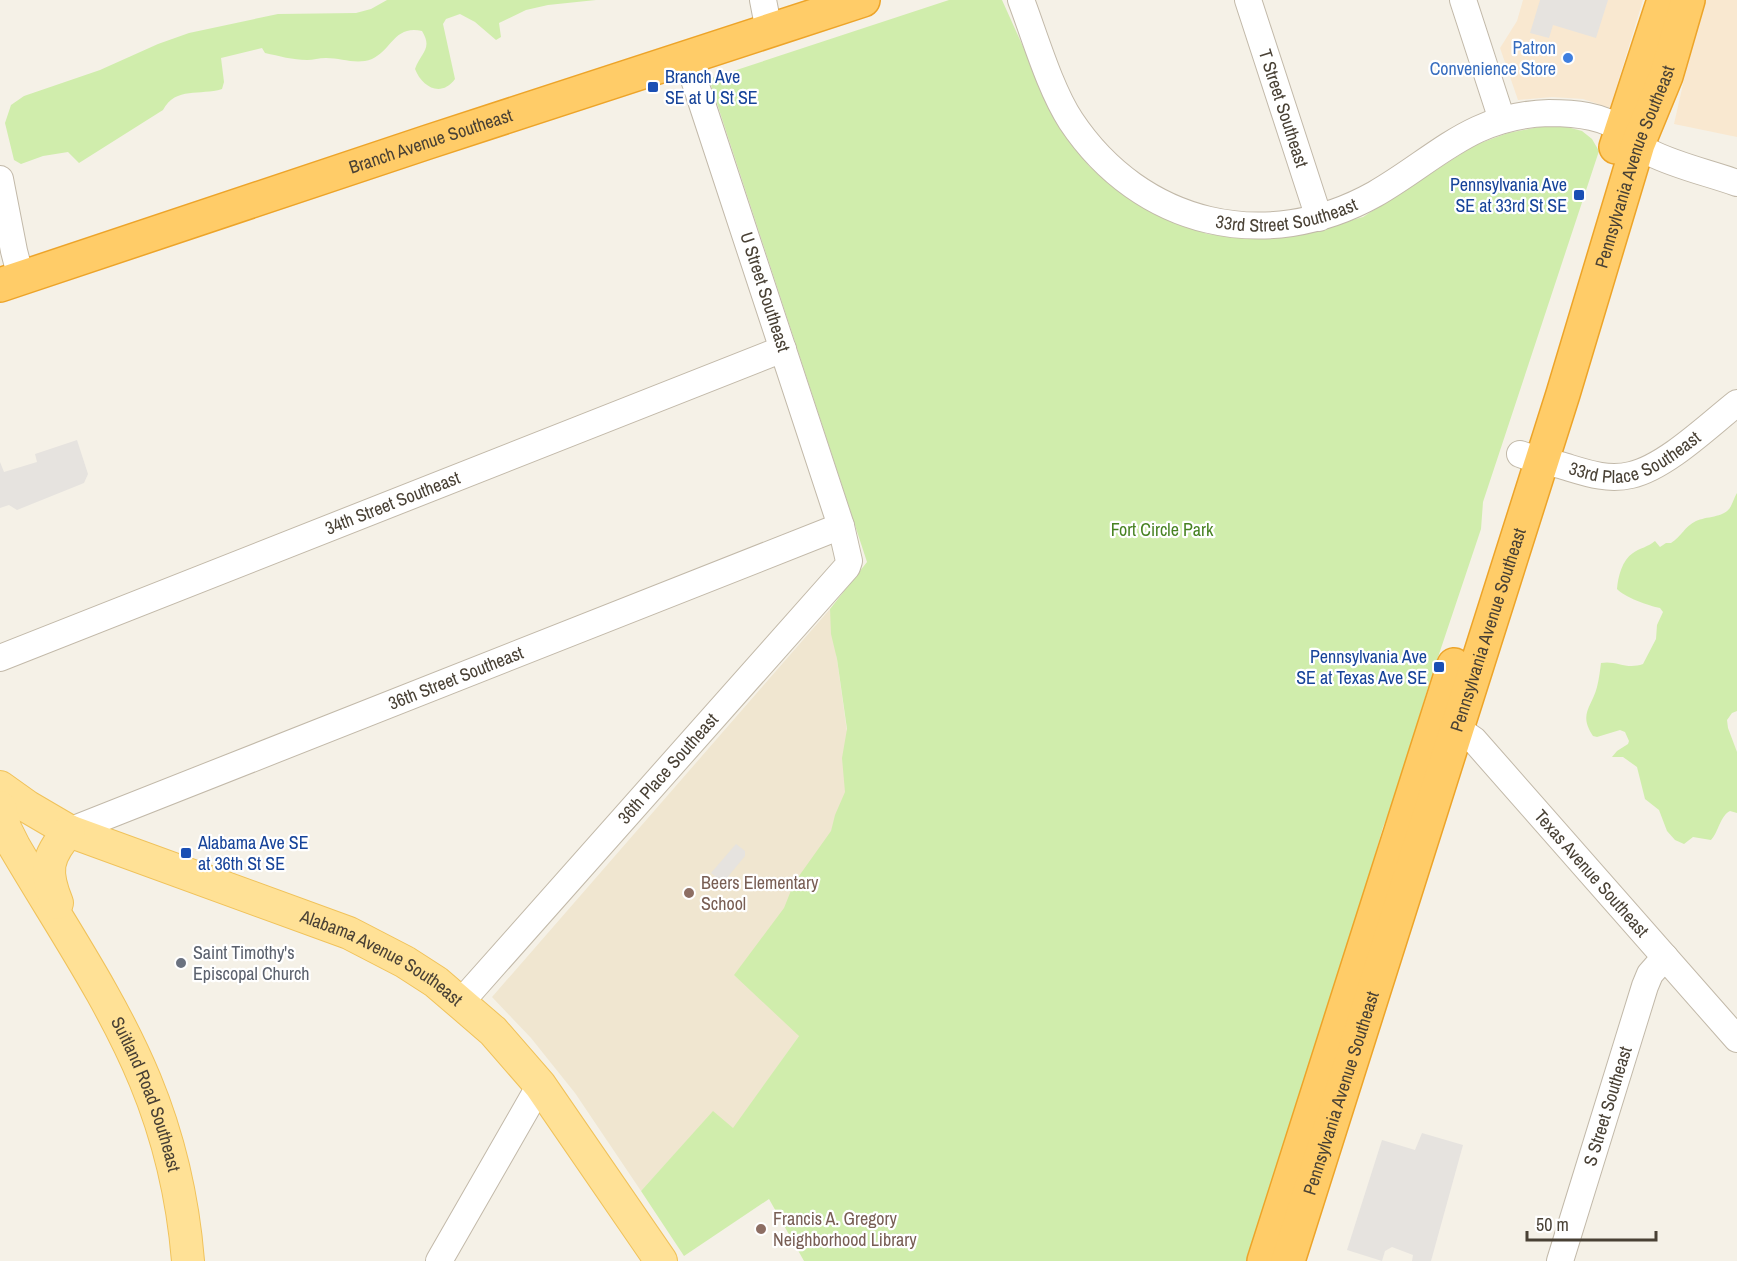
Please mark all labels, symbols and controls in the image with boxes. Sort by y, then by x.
place label: Patron Convenience Store [1430,35,1556,81]
street label: T Street Southeast [1253,46,1315,171]
marker: Patron Convenience Store [1561,51,1575,65]
street label: Pennsylvania Avenue Southeast [1589,63,1680,271]
place label: Branch Ave SE at U St SE [665,64,758,110]
marker: Branch Ave SE at U St SE [646,80,660,94]
street label: Branch Avenue Southeast [346,102,515,180]
place label: Pennsylvania Ave SE at 33rd St SE [1450,172,1567,218]
marker: Pennsylvania Ave SE at 33rd St SE [1572,188,1586,202]
street label: 33rd Street Southeast [1214,192,1361,238]
street label: U Street Southeast [734,229,797,355]
street label: 33rd Place Southeast [1566,425,1706,489]
street label: 34th Street Southeast [321,465,463,540]
park label: Fort Circle Park [1111,517,1214,542]
street label: Pennsylvania Avenue Southeast [1444,525,1532,735]
street label: 36th Street Southeast [385,640,527,716]
place label: Pennsylvania Ave SE at Texas Ave SE [1296,644,1427,690]
marker: Pennsylvania Ave SE at Texas Ave SE [1432,660,1446,674]
street label: 36th Place Southeast [612,707,724,829]
street label: Texas Avenue Southeast [1529,804,1655,942]
place label: Alabama Ave SE at 36th St SE [197,830,309,876]
marker: Alabama Ave SE at 36th St SE [179,846,193,860]
place label: Beers Elementary School [701,870,819,916]
marker: Beers Elementary School [682,886,696,900]
street label: Alabama Avenue Southeast [296,903,468,1011]
place label: Saint Timothy's Episcopal Church [193,940,310,986]
marker: Saint Timothy's Episcopal Church [174,956,188,970]
street label: Pennsylvania Avenue Southeast [1297,988,1385,1198]
street label: Suitland Road Southeast [105,1012,187,1174]
street label: S Street Southeast [1577,1043,1638,1169]
scale bar [1527,1204,1656,1242]
place label: Francis A. Gregory Neighborhood Library [773,1206,917,1252]
text: 50 m [1536,1212,1569,1237]
marker: Francis A. Gregory Neighborhood Library [754,1222,768,1236]

